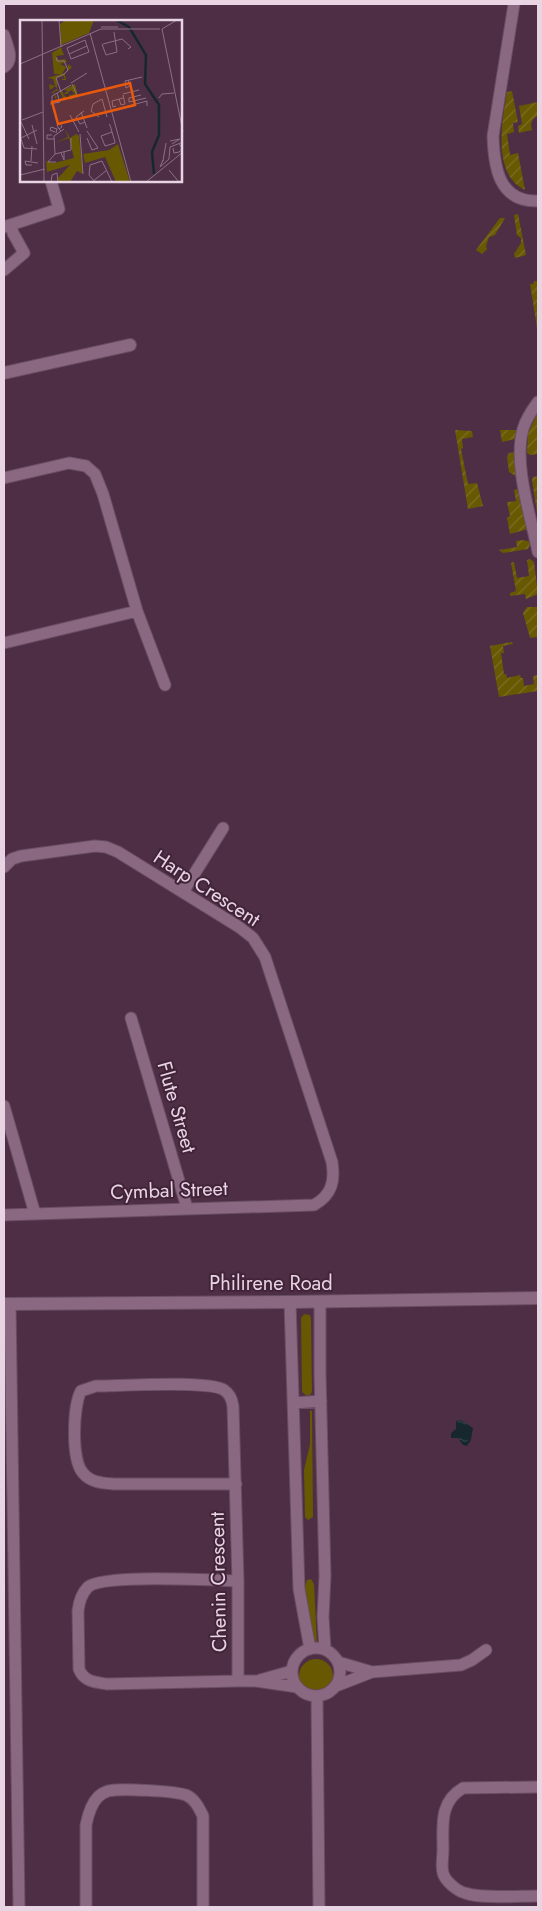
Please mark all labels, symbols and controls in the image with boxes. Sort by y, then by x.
inset map [20,20,182,182]
street label: Harp Crescent [148,843,266,934]
street label: Flute Street [150,1058,203,1156]
street label: Cymbal Street [110,1174,228,1207]
street label: Philirene Road [209,1269,333,1298]
street label: Chenin Crescent [203,1511,234,1652]

